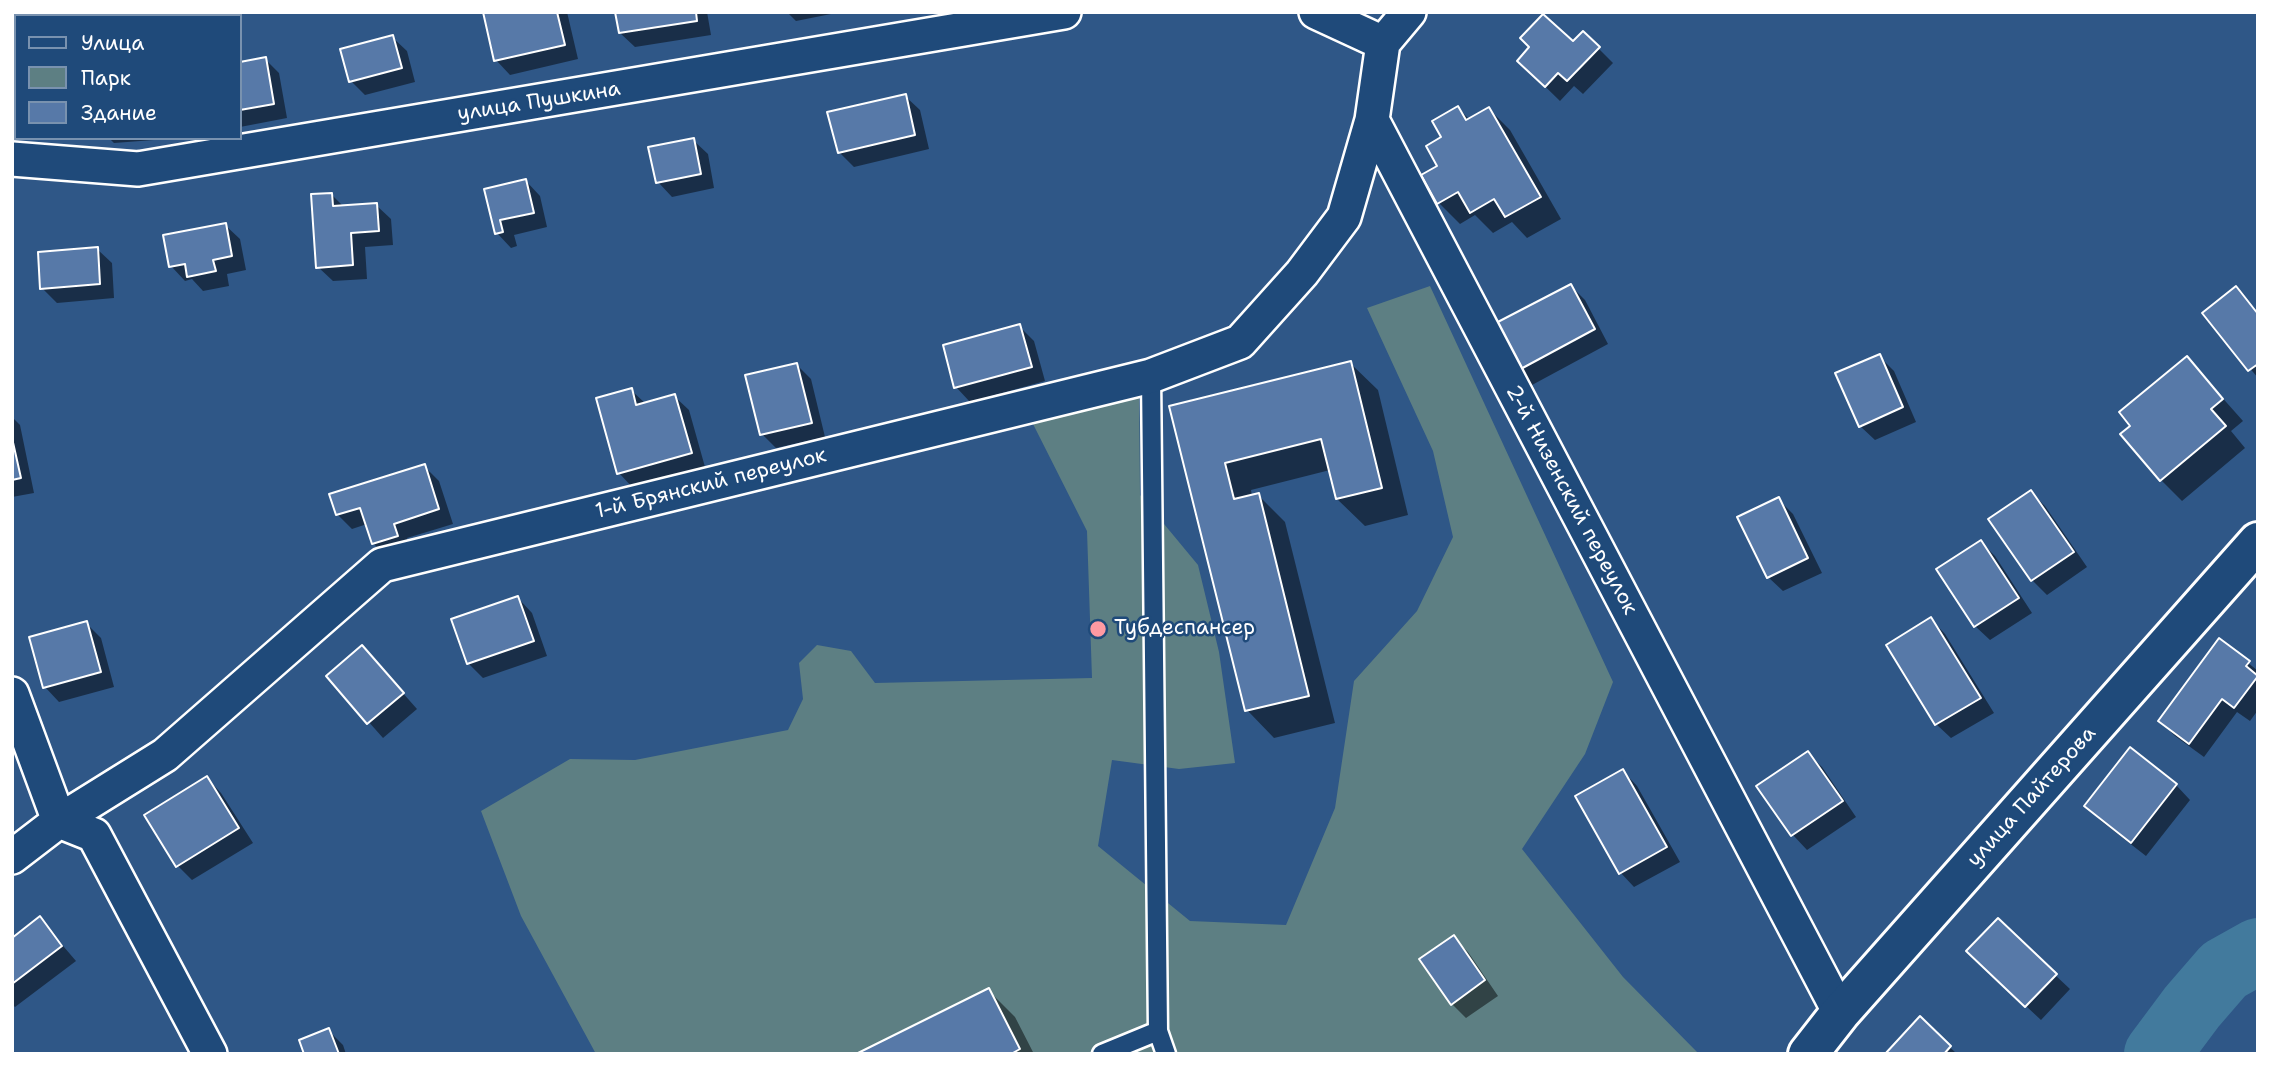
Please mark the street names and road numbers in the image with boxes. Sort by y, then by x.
street label: улица Пушкина [456,77,622,127]
street label: 2-й Низенский переулок [1500,381,1642,619]
street label: 1-й Брянский переулок [593,443,829,525]
street label: улица Пайтерова [1962,721,2102,873]

